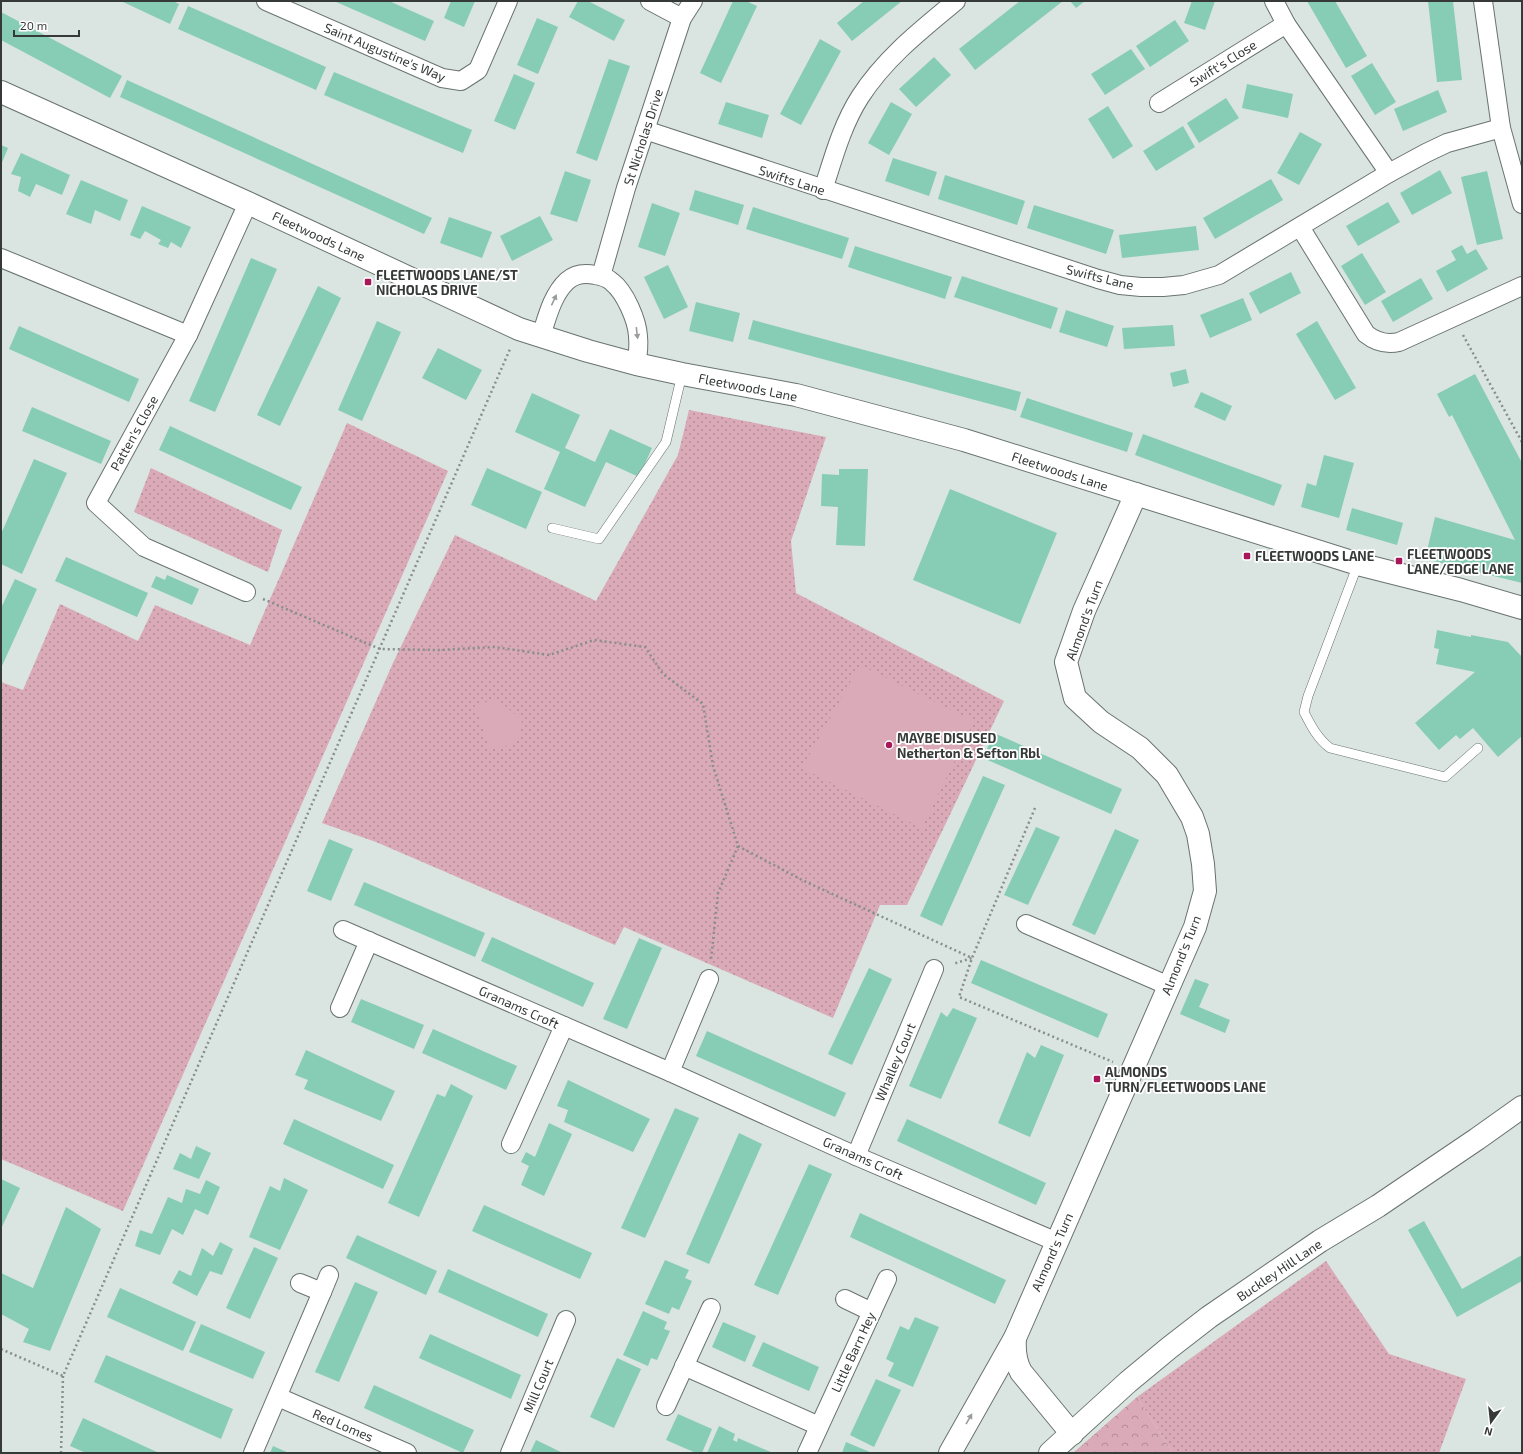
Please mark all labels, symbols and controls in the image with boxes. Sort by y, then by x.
scale bar [14,12,79,38]
text: 20 m [20,18,47,32]
street label: Saint Augustine's Way [322,19,448,85]
street label: Swift's Close [1187,36,1259,90]
street label: St Nicholas Drive [620,87,666,187]
street label: Swifts Lane [757,162,827,198]
street label: Fleetwoods Lane [270,208,368,265]
street label: Swifts Lane [1065,261,1135,293]
place label: FLEETWOODS LANE/ST NICHOLAS DRIVE [376,267,518,298]
marker: FLEETWOODS LANE/ST NICHOLAS DRIVE [363,277,373,287]
one-way arrow [551,294,558,306]
one-way arrow [634,327,640,339]
street label: Fleetwoods Lane [697,370,799,404]
street label: Patten's Close [107,393,161,473]
street label: Fleetwoods Lane [1010,448,1110,494]
place label: FLEETWOODS LANE/EDGE LANE [1407,546,1514,577]
place label: FLEETWOODS LANE [1255,548,1374,564]
marker: FLEETWOODS LANE [1242,551,1252,561]
marker: FLEETWOODS LANE/EDGE LANE [1394,556,1404,566]
street label: Almond's Turn [1062,578,1106,662]
place label: MAYBE DISUSED Netherton & Sefton Rbl [897,730,1041,761]
marker: MAYBE DISUSED Netherton & Sefton Rbl [884,740,894,750]
street label: Almond's Turn [1158,913,1204,997]
street label: Granams Croft [477,982,561,1032]
street label: Whalley Court [871,1020,919,1104]
place label: ALMONDS TURN/FLEETWOODS LANE [1105,1064,1266,1095]
marker: ALMONDS TURN/FLEETWOODS LANE [1092,1074,1102,1084]
street label: Granams Croft [821,1133,905,1183]
street label: Almond's Turn [1028,1210,1076,1294]
street label: Buckley Hill Lane [1233,1236,1325,1304]
street label: Little Barn Hey [827,1309,879,1395]
street label: Mill Court [519,1356,557,1415]
north arrow [1471,1402,1511,1442]
street label: Red Lomes [310,1405,376,1445]
one-way arrow [966,1413,973,1425]
text: N [1483,1425,1494,1439]

